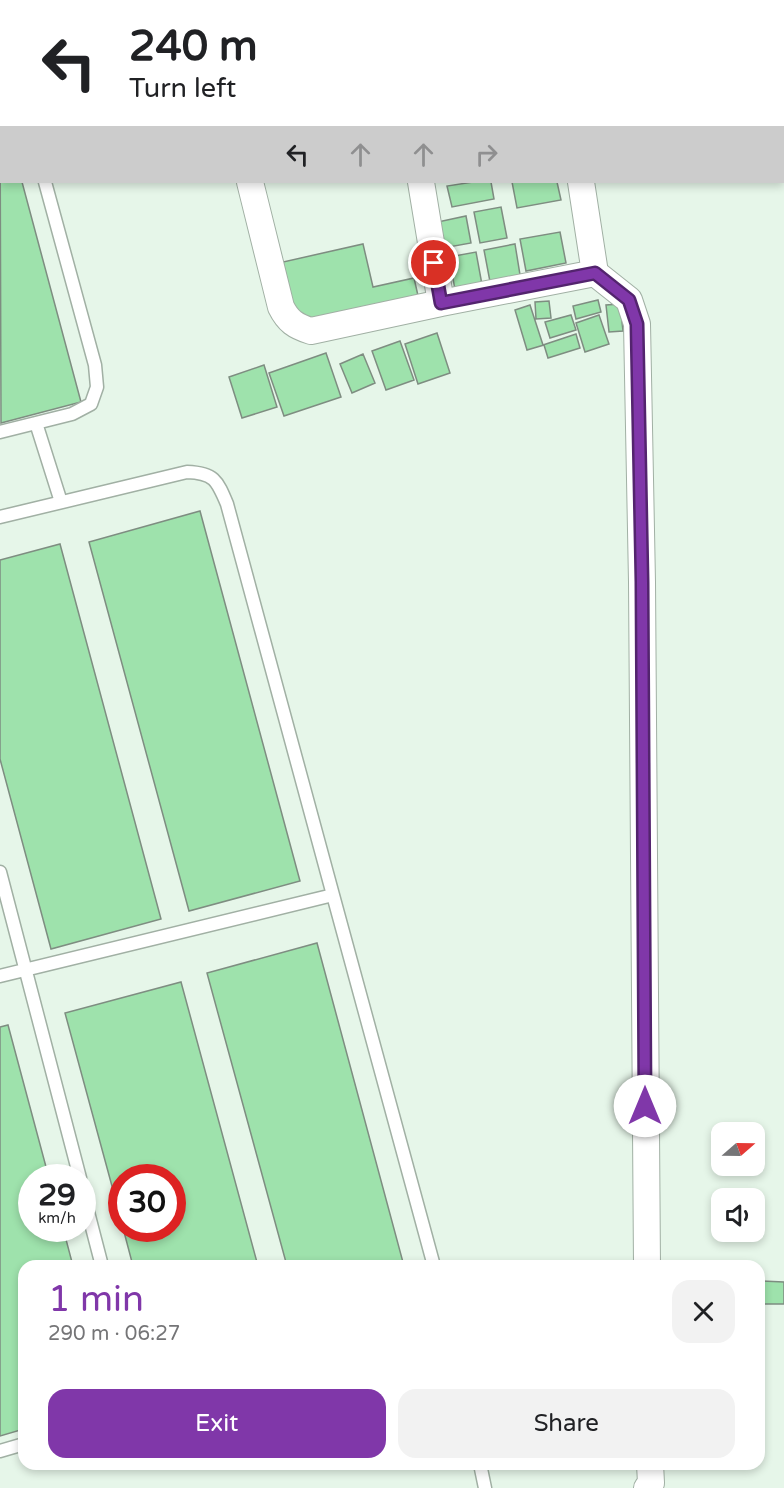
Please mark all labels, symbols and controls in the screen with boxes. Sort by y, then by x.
text: 240 m [129,21,258,72]
icon: left [30,24,108,102]
text: Turn left [129,72,236,105]
icon: left [281,138,314,171]
icon: ahead [344,138,377,171]
icon: ahead [407,138,440,171]
icon: right [470,138,503,171]
pin [408,237,459,288]
icon: arrive [417,246,450,279]
position arrow [613,1074,677,1138]
north arrow [711,1122,765,1176]
map controls [711,1122,765,1242]
speed limit sign: 30 [108,1164,186,1242]
text: 29 [38,1177,76,1214]
button: sound [711,1188,765,1242]
text: km/h [38,1209,76,1227]
text: 1 min [48,1278,144,1321]
button: close [672,1280,735,1343]
text: 290 m · 06:27 [48,1322,180,1346]
button: Exit [48,1389,386,1458]
button: Share [398,1389,735,1458]

